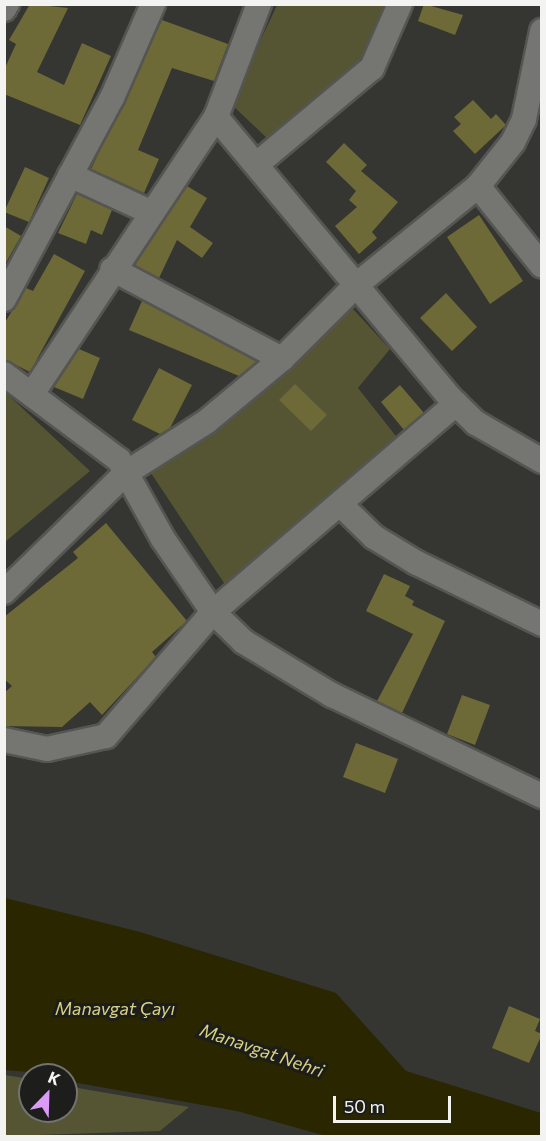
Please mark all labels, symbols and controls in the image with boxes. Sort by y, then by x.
water label: Manavgat Çayı [55,997,175,1019]
water label: Manavgat Nehri [197,1019,327,1081]
north arrow [18,1063,78,1123]
text: K [46,1067,63,1089]
scale bar [336,1084,454,1122]
text: 50 m [344,1095,385,1117]

